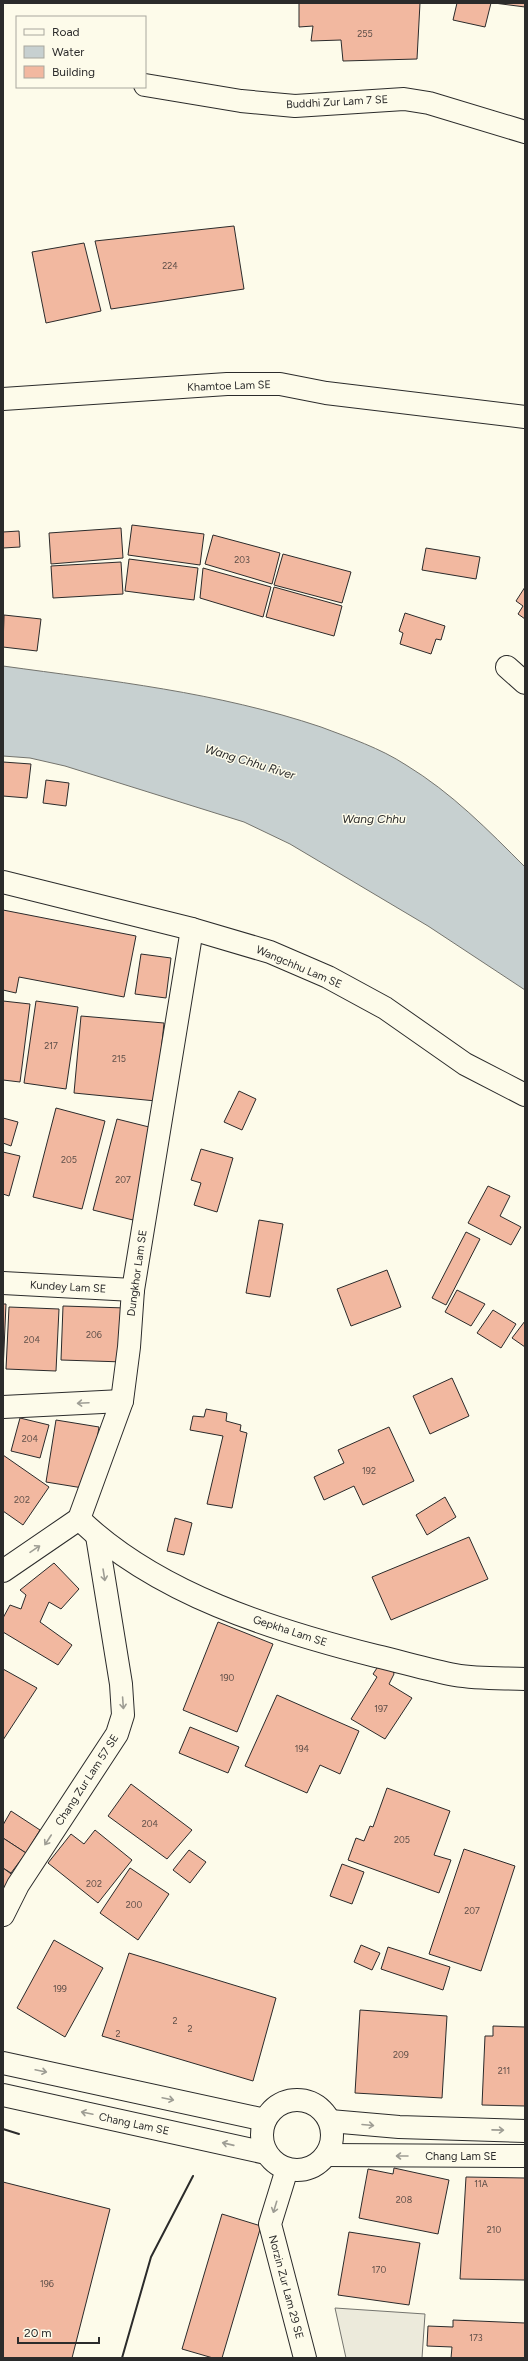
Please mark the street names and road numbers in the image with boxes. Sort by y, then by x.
street label: Buddhi Zur Lam 7 SE [286,93,388,111]
street label: Khamtoe Lam SE [187,378,271,394]
street label: Wangchhu Lam SE [254,943,344,991]
street label: Dungkhor Lam SE [124,1229,150,1317]
street label: Kundey Lam SE [29,1279,107,1295]
street label: Gepkha Lam SE [251,1613,329,1649]
street label: Chang Zur Lam 57 SE [53,1732,121,1828]
street label: Chang Lam SE [98,2110,170,2138]
street label: Chang Lam SE [425,2150,497,2163]
street label: Norzin Zur Lam 29 SE [266,2234,306,2340]

